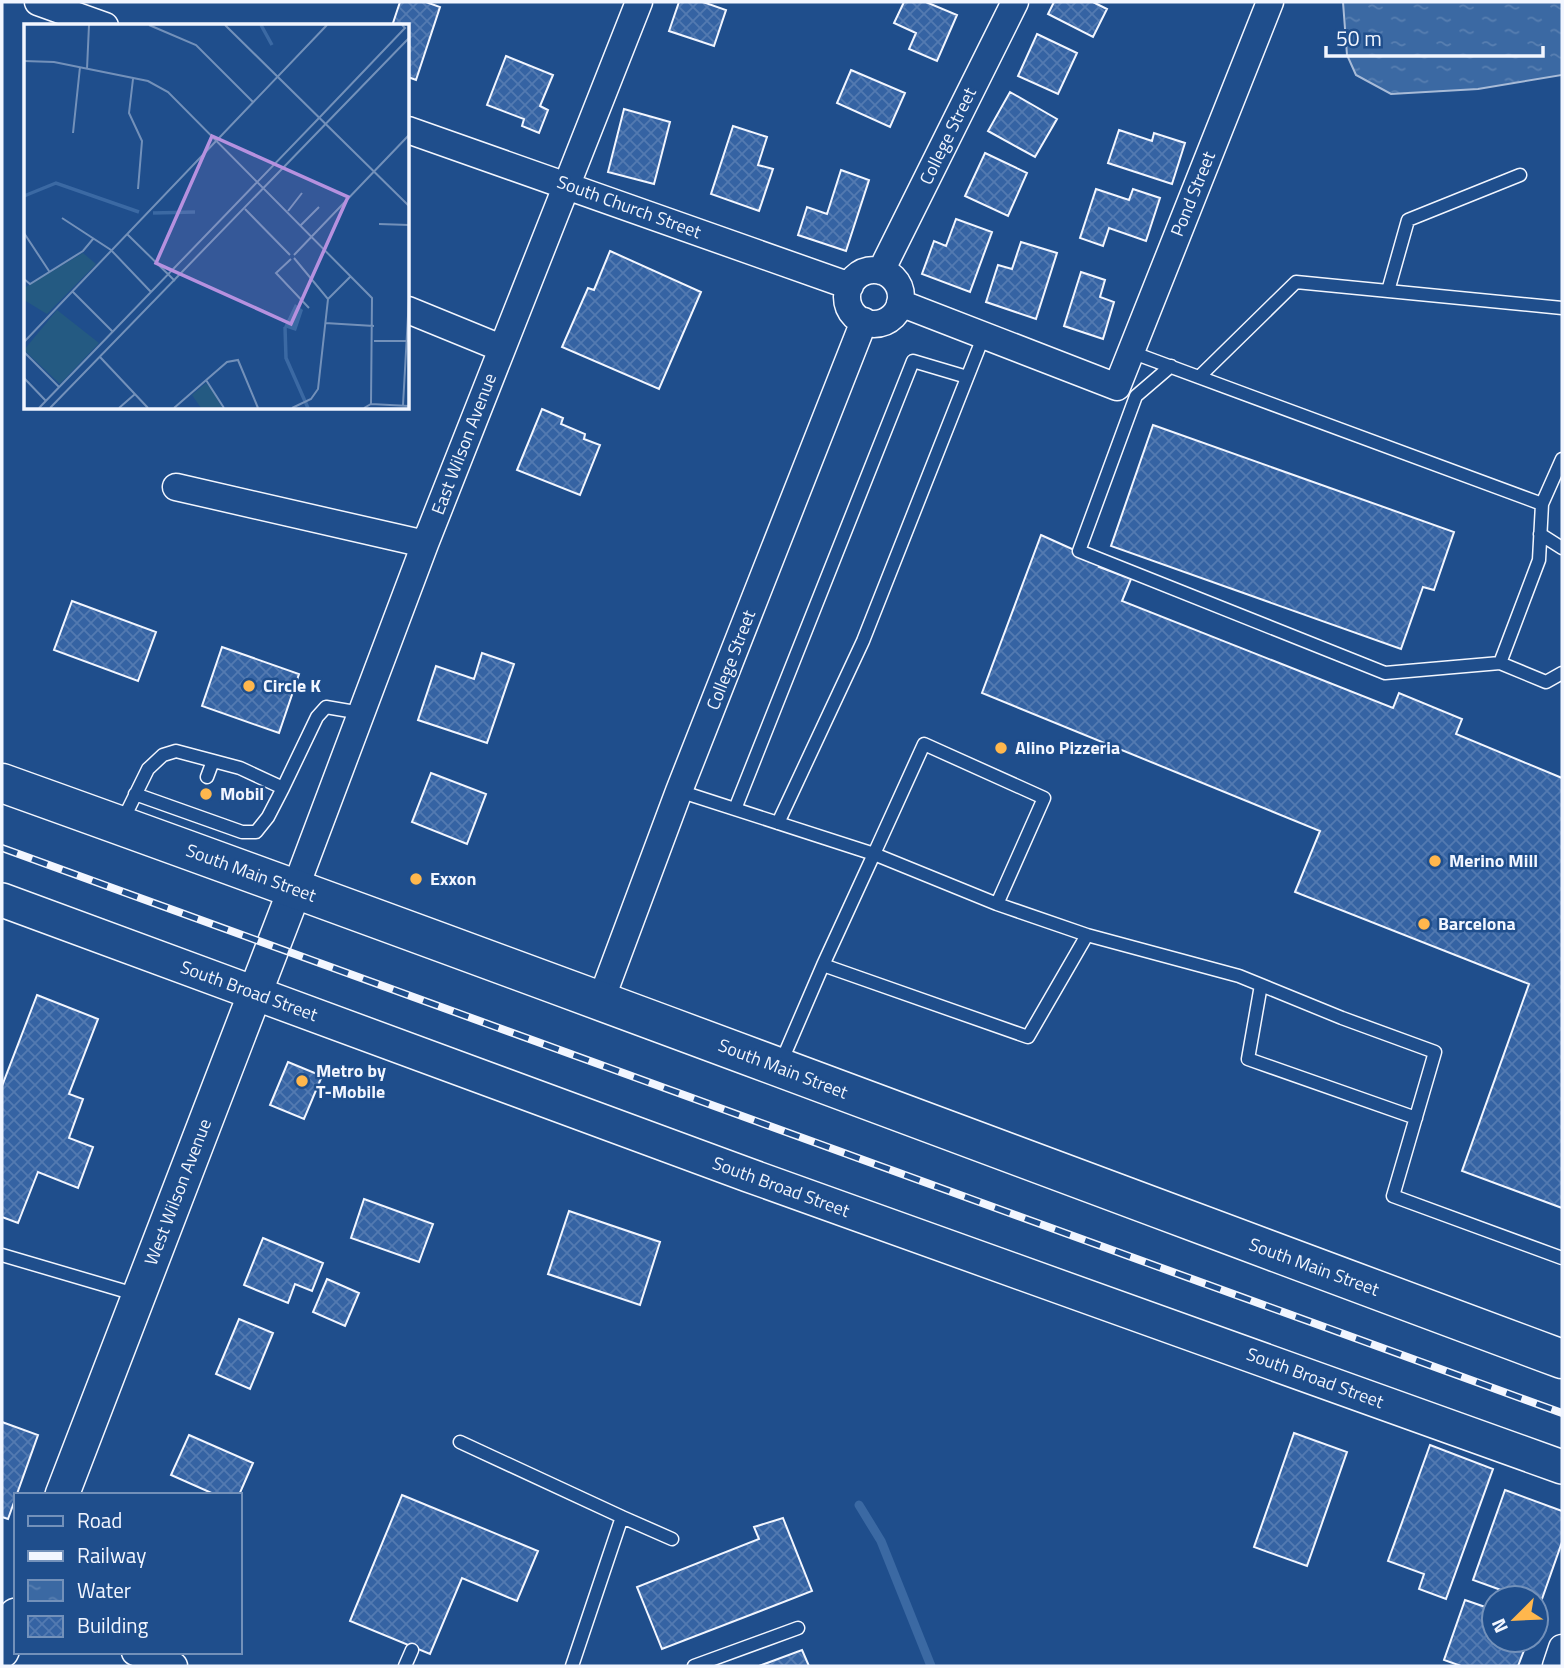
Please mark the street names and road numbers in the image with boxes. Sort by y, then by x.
street label: College Street [912,82,983,189]
street label: Pond Street [1163,147,1222,240]
street label: South Church Street [553,168,706,245]
street label: East Wilson Avenue [424,369,503,518]
street label: College Street [699,605,762,714]
street label: South Main Street [182,836,321,909]
street label: South Broad Street [177,953,322,1028]
street label: South Main Street [714,1031,853,1106]
street label: West Wilson Avenue [137,1115,218,1269]
street label: South Broad Street [709,1149,854,1224]
street label: South Main Street [1245,1230,1384,1303]
street label: South Broad Street [1243,1340,1388,1415]

